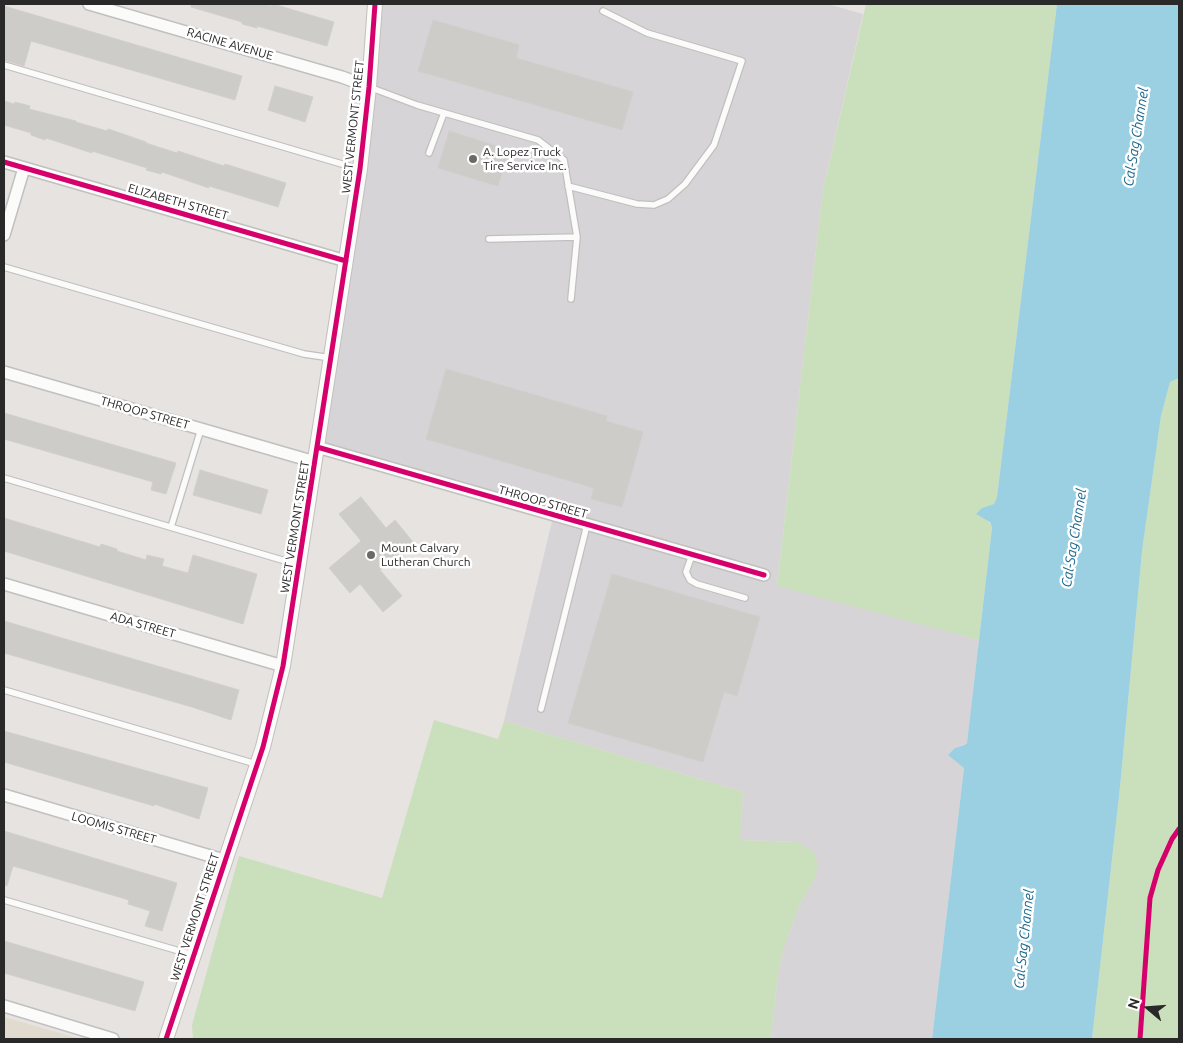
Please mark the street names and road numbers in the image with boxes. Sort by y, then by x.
street label: RACINE AVENUE [185,25,275,63]
street label: WEST VERMONT STREET [339,60,367,194]
street label: ELIZABETH STREET [126,181,230,223]
street label: THROOP STREET [99,393,191,433]
street label: WEST VERMONT STREET [277,460,313,594]
street label: THROOP STREET [497,482,589,522]
street label: ADA STREET [109,609,177,641]
street label: LOOMIS STREET [70,809,158,847]
street label: WEST VERMONT STREET [168,851,222,983]

